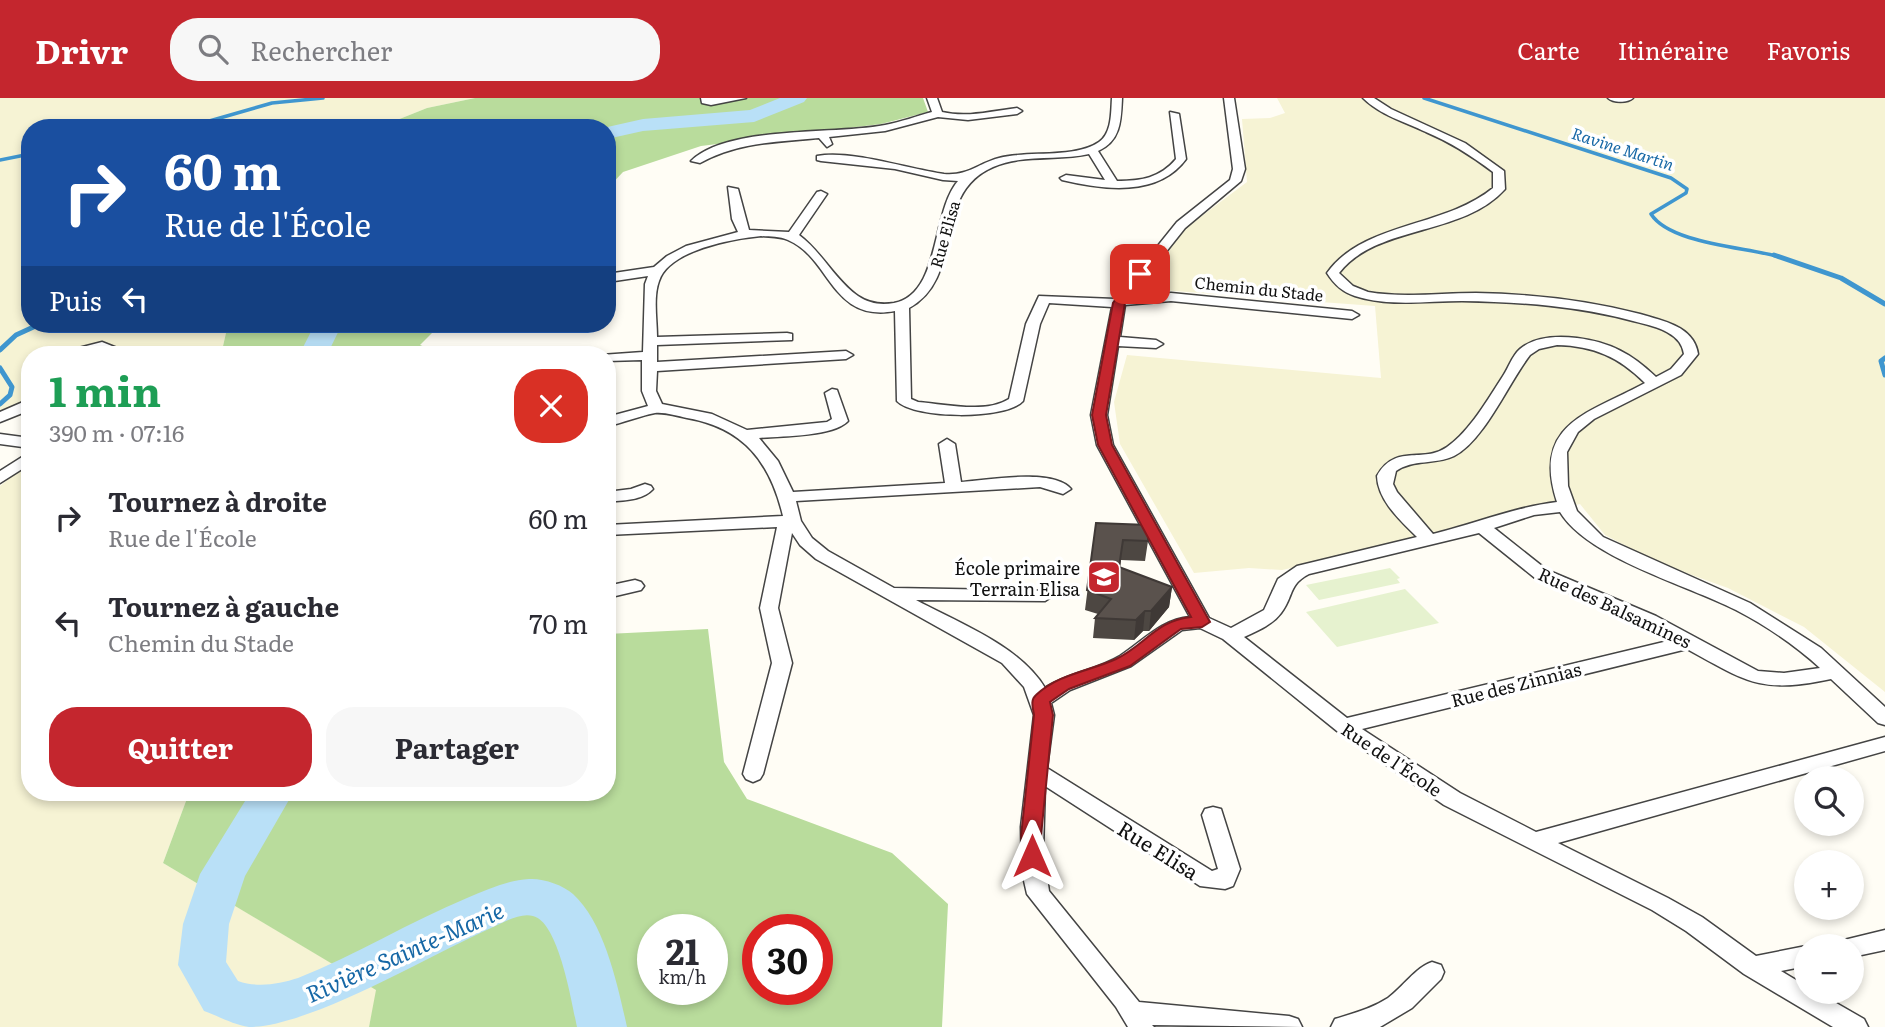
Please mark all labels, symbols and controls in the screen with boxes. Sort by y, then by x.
search box [170,18,660,81]
text: Drivr [35,25,128,74]
icon: search [194,30,232,68]
text: Rechercher [250,30,392,69]
text: Carte [1517,32,1580,67]
text: Itinéraire [1618,32,1729,67]
text: Favoris [1767,32,1850,67]
water label: Ravine Martin [1569,120,1678,176]
text: 60 m [164,132,281,205]
icon: right [49,147,140,238]
street label: Rue Elisa [923,197,965,271]
text: Rue de l'École [164,199,371,247]
pin [1110,244,1170,304]
icon: arrive [1121,255,1159,293]
street label: Chemin du Stade [1193,269,1325,307]
text: Puis [49,280,102,319]
icon: left [116,280,154,318]
text: 1 min [49,358,161,420]
button: close [514,369,588,443]
text: 390 m · 07:16 [49,415,184,449]
text: Tournez à droite [108,481,327,520]
text: 60 m [529,498,588,537]
icon: right [49,499,87,537]
text: Rue de l'École [108,520,257,554]
place label: École primaire Terrain Elisa [954,554,1080,602]
school or university icon: École primaire Terrain Elisa [1085,558,1123,596]
street label: Rue des Balsamines [1534,560,1696,654]
text: Tournez à gauche [108,586,339,625]
text: 70 m [529,603,588,642]
icon: left [49,604,87,642]
text: Chemin du Stade [108,625,294,659]
street label: Rue des Zinnias [1448,655,1584,713]
button: Quitter [49,707,312,787]
button: Partager [326,707,588,787]
street label: Rue de l'École [1336,715,1448,803]
map controls [1794,766,1864,1004]
button: search [1794,766,1864,836]
street label: Rue Elisa [1112,812,1206,887]
position arrow [995,819,1069,893]
button: + [1794,850,1864,920]
water label: Rivière Sainte-Marie [299,892,509,1010]
speed limit sign: 30 [742,914,833,1005]
text: 21 [666,924,699,976]
button: − [1794,934,1864,1004]
text: km/h [659,963,706,990]

